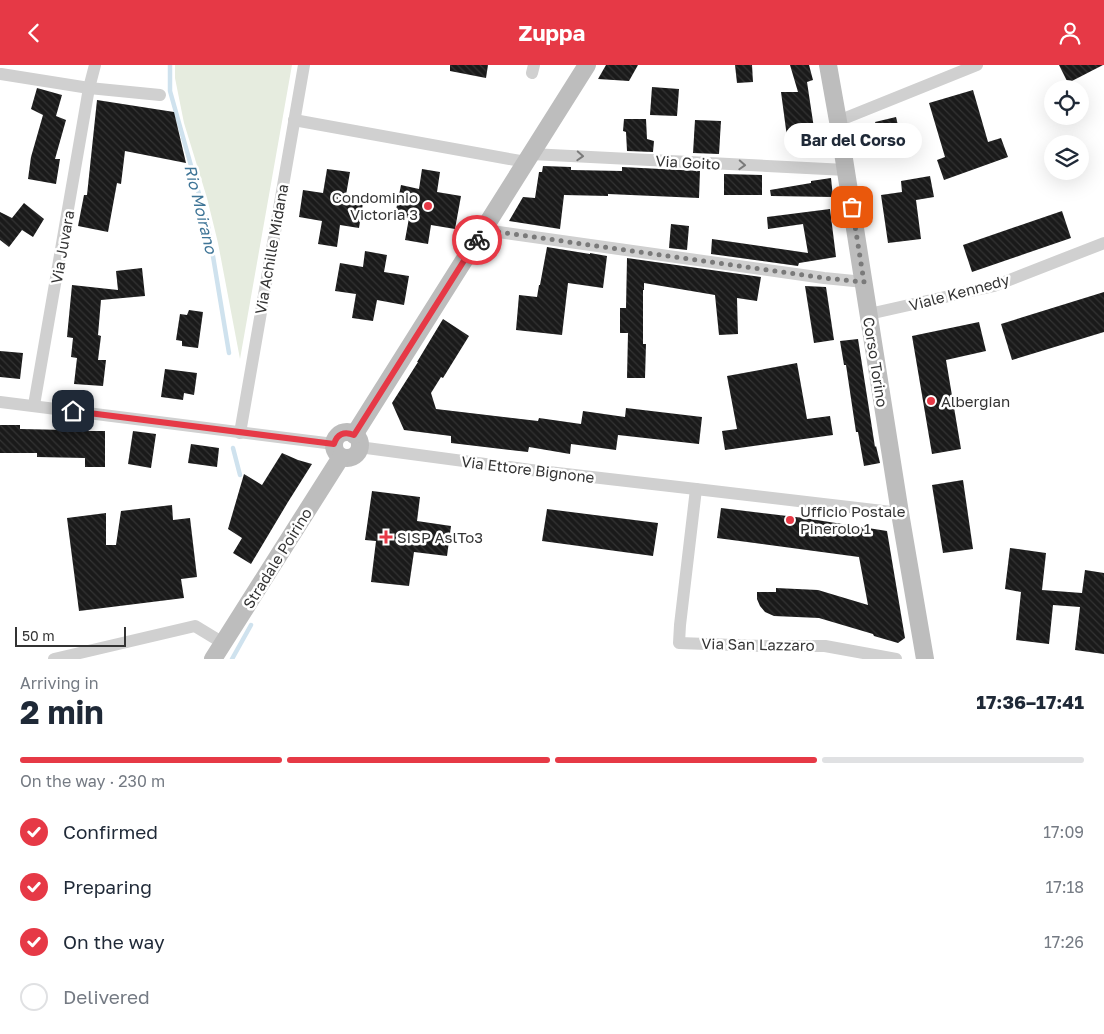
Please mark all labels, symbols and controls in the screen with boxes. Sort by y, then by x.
icon: back [20,19,48,47]
text: Zuppa [519,19,585,46]
icon: person [1056,19,1084,47]
map controls [1044,80,1089,180]
button: locate [1044,80,1089,125]
callout: Bar del Corso [783,122,921,157]
text: Bar del Corso [800,130,906,150]
button: layers [1044,135,1089,180]
one-way arrow [576,151,584,162]
street label: Via Goito [655,151,721,173]
one-way arrow [738,160,746,170]
water label: Rio Moirano [180,162,222,257]
street label: Via Achille Midana [251,183,291,315]
pin [831,186,873,228]
place label: Condominio Victoria 3 [332,188,418,223]
icon: bag [838,193,866,221]
marker: Condominio Victoria 3 [422,200,434,212]
street label: Via Juvara [47,209,77,285]
courier [452,215,502,265]
icon: bike [463,226,491,254]
street label: Viale Kennedy [907,270,1012,314]
street label: Corso Torino [860,316,892,408]
pin [52,390,94,432]
place label: Albergian [941,392,1010,410]
marker: Albergian [925,395,937,407]
icon: home [59,397,87,425]
street label: Via Ettore Bignone [460,452,596,486]
place label: Ufficio Postale Pinerolo 1 [800,502,906,537]
street label: Stradale Poirino [239,504,315,612]
marker: Ufficio Postale Pinerolo 1 [784,514,796,526]
place label: SISP AslTo3 [397,528,483,546]
marker: SISP AslTo3 [379,530,393,544]
scale bar [15,624,126,647]
text: 50 m [22,627,55,644]
street label: Via San Lazzaro [701,634,815,654]
text: Arriving in [20,673,99,693]
text: 17:36–17:41 [976,690,1084,713]
text: 2 min [20,693,104,731]
text: On the way · 230 m [20,771,165,791]
icon: check [20,818,48,846]
text: Confirmed [63,820,158,843]
text: 17:09 [1043,822,1084,842]
icon: check [20,873,48,901]
text: Preparing [63,875,152,898]
text: 17:18 [1045,877,1084,897]
icon: check [20,928,48,956]
text: On the way [63,930,165,953]
text: 17:26 [1044,932,1084,952]
text: Delivered [63,985,150,1008]

